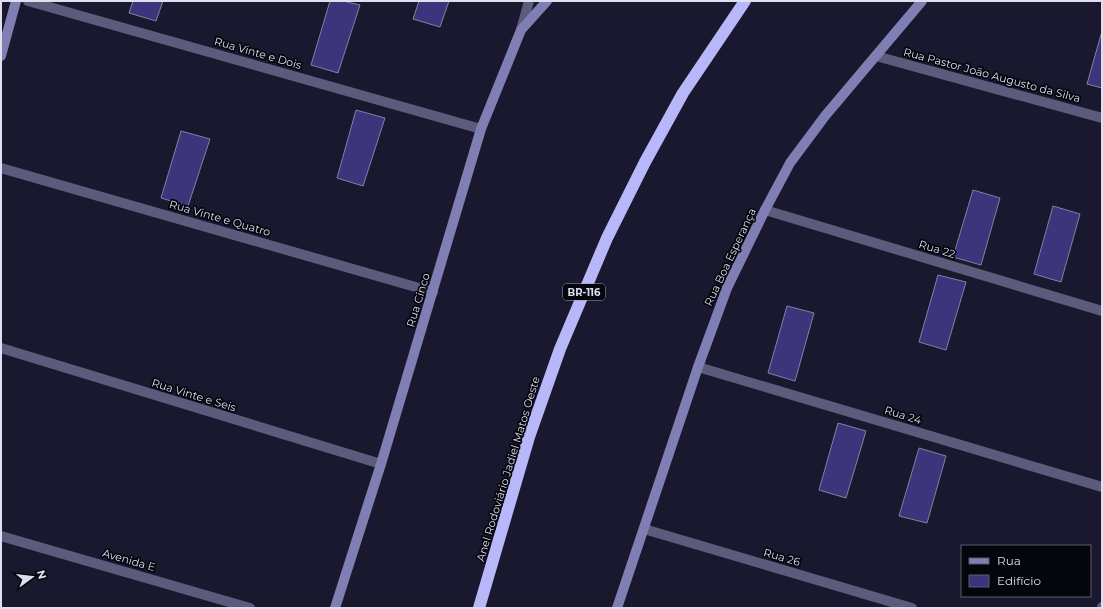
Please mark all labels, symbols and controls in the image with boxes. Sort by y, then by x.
street label: Rua Vinte e Dois [213,34,304,72]
street label: Rua Pastor João Augusto da Silva [902,45,1082,105]
street label: Rua Vinte e Quatro [168,197,272,239]
street label: Rua Boa Esperança [701,206,759,308]
street label: Rua 22 [917,237,957,261]
street label: Rua Cinco [403,271,433,329]
road number: BR-116 [563,284,605,300]
street label: Anel Rodoviário Jadiel Matos Oeste [473,374,543,563]
street label: Rua Vinte e Seis [150,375,239,415]
street label: Rua 24 [883,403,924,427]
street label: Rua 26 [762,545,802,569]
legend [961,545,1091,597]
street label: Avenida E [101,546,157,574]
text: Rua [997,553,1021,568]
north arrow [12,557,52,597]
text: N [34,568,50,581]
text: Edifício [997,573,1041,588]

